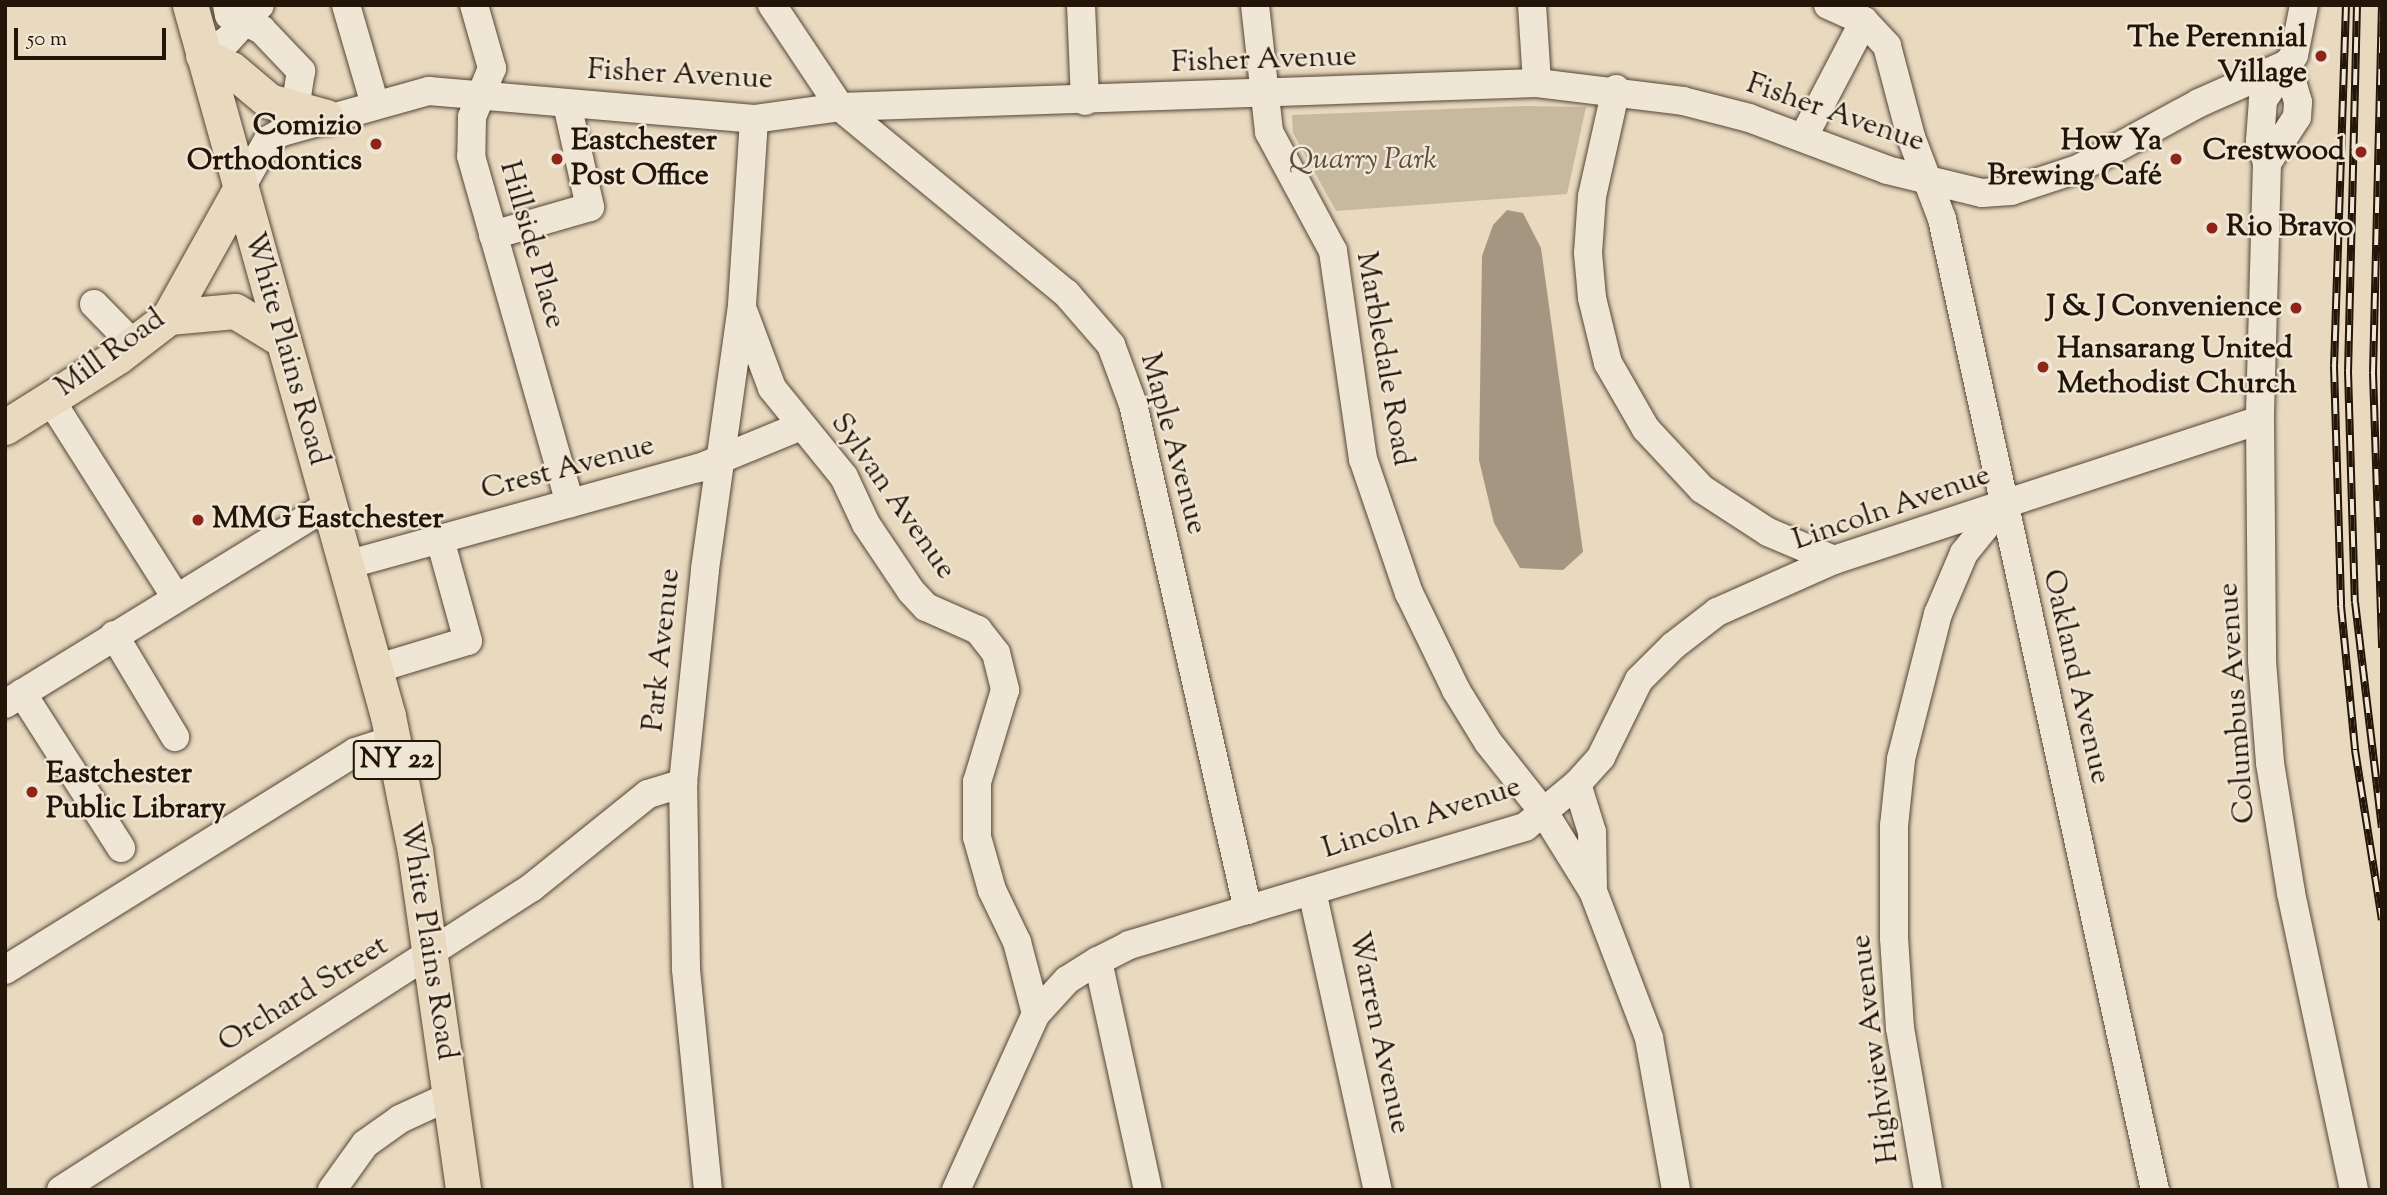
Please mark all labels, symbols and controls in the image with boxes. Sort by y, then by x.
scale bar [18,14,170,58]
place label: The Perennial Village [2127,21,2307,91]
text: 50 m [27,25,67,55]
street label: Fisher Avenue [1171,40,1357,82]
marker: The Perennial Village [2313,48,2329,64]
street label: Fisher Avenue [586,53,774,99]
street label: Fisher Avenue [1741,67,1929,161]
place label: Comizio Orthodontics [187,109,362,180]
place label: Eastchester Post Office [571,124,717,194]
place label: How Ya Brewing Café [1988,124,2162,194]
place label: Crestwood [2203,134,2345,170]
marker: Comizio Orthodontics [368,136,384,152]
marker: Crestwood [2351,142,2371,162]
park label: Quarry Park [1289,143,1437,179]
marker: Eastchester Post Office [549,151,565,167]
marker: How Ya Brewing Café [2168,151,2184,167]
street label: Hillside Place [490,157,572,333]
place label: Rio Bravo [2226,210,2353,246]
marker: Rio Bravo [2204,220,2220,236]
street label: White Plains Road [234,228,336,470]
street label: Marbledale Road [1346,249,1420,469]
place label: J & J Convenience [2047,290,2282,326]
marker: J & J Convenience [2288,300,2304,316]
street label: Mill Road [49,302,173,406]
place label: Hansarang United Methodist Church [2057,332,2297,402]
street label: Maple Avenue [1131,349,1213,539]
marker: Hansarang United Methodist Church [2035,359,2051,375]
street label: Sylvan Avenue [821,407,963,587]
street label: Crest Avenue [478,429,658,509]
street label: Lincoln Avenue [1788,458,1996,560]
place label: MMG Eastchester [212,502,444,538]
marker: MMG Eastchester [190,512,206,528]
street label: Oakland Avenue [2033,566,2117,788]
street label: Park Avenue [637,567,689,733]
street label: Columbus Avenue [2212,581,2264,825]
road number: NY 22 [352,736,442,784]
place label: Eastchester Public Library [46,757,226,828]
street label: Lincoln Avenue [1318,770,1526,868]
marker: Eastchester Public Library [24,784,40,800]
street label: White Plains Road [390,819,464,1063]
street label: Orchard Street [212,929,396,1061]
street label: Warren Avenue [1339,929,1417,1137]
street label: Highview Avenue [1844,932,1908,1166]

